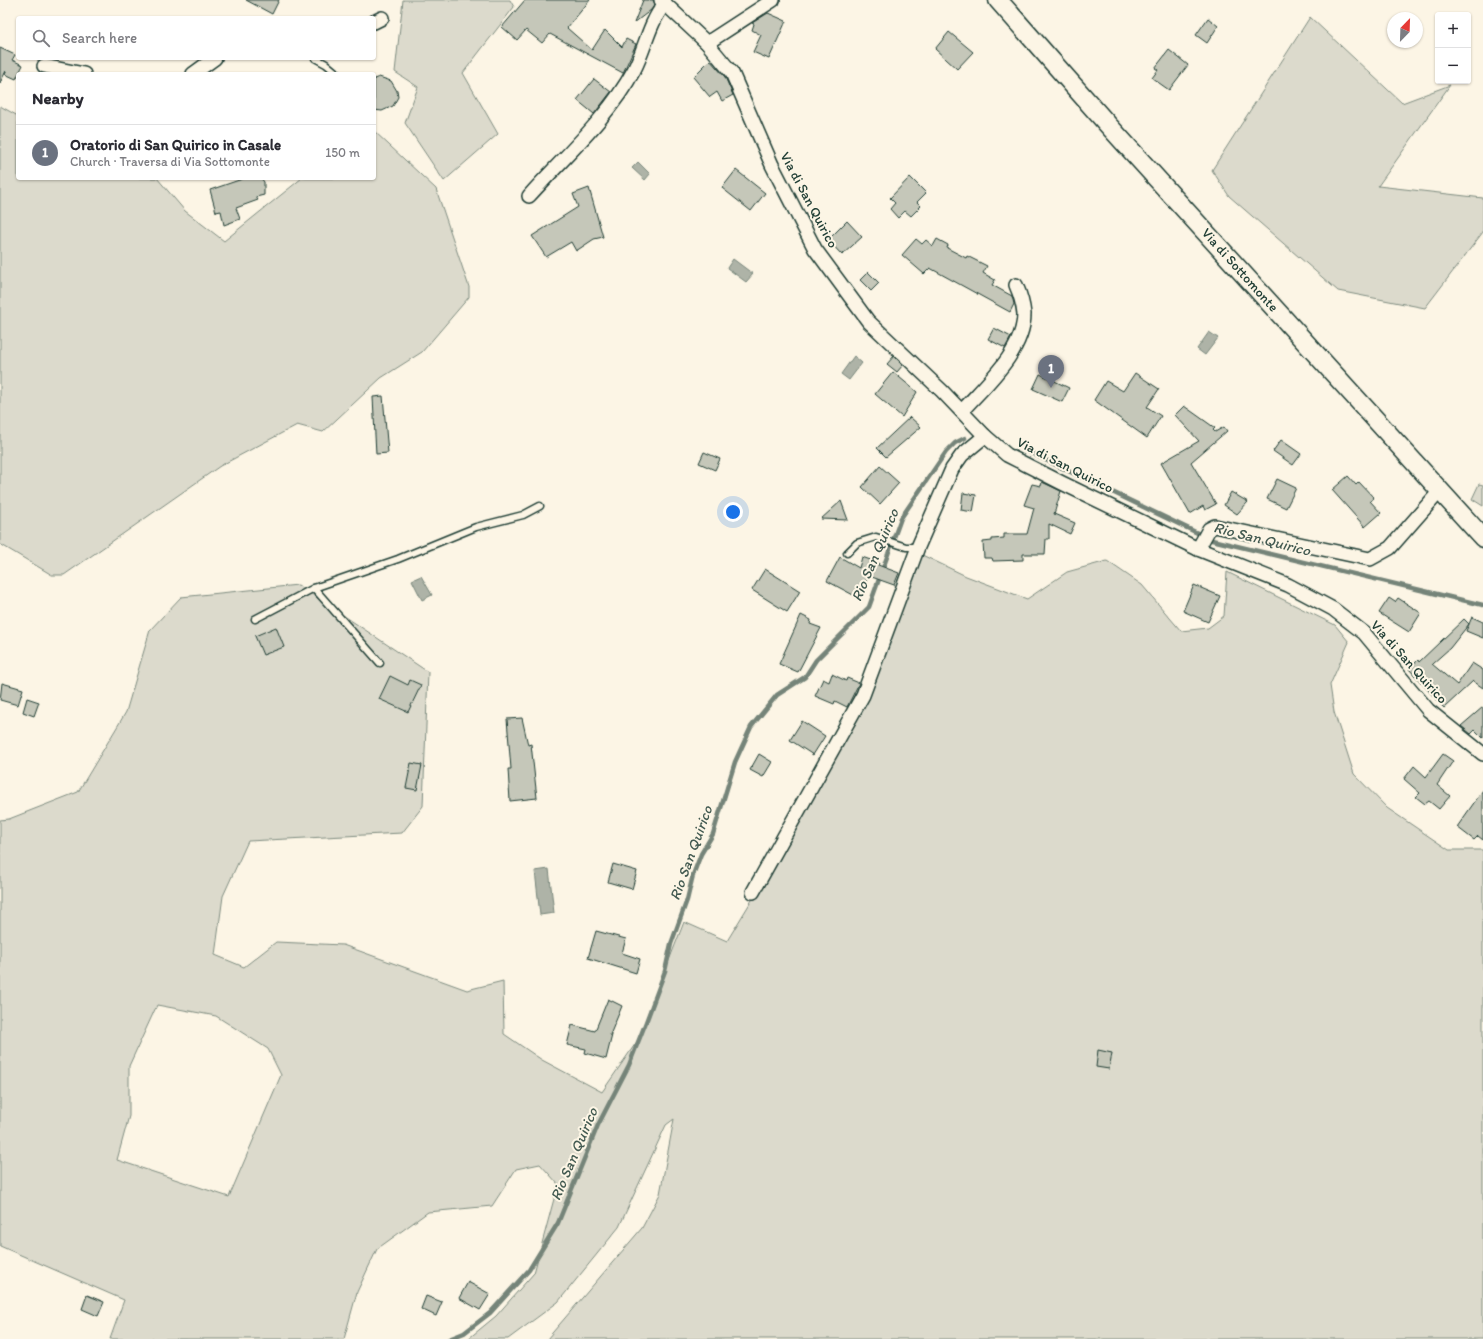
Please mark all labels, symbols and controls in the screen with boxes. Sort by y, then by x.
north arrow [1387,12,1423,48]
map controls [1435,12,1471,84]
button: + [1435,12,1471,48]
search box [16,16,376,60]
icon: search [30,27,52,49]
text: Search here [62,29,137,47]
button: − [1435,48,1471,84]
text: Nearby [32,88,84,108]
text: Oratorio di San Quirico in Casale [70,136,281,154]
text: 1 [42,145,48,160]
text: 150 m [325,145,360,160]
street label: Via di San Quirico [777,149,841,251]
text: Church · Traversa di Via Sottomonte [70,154,270,169]
street label: Via di Sottomonte [1198,225,1282,316]
pin: 1 [1038,355,1064,388]
street label: Via di San Quirico [1014,433,1116,497]
your location [723,502,743,522]
water label: Rio San Quirico [847,505,903,604]
water label: Rio San Quirico [1212,518,1314,560]
street label: Via di San Quirico [1367,617,1451,707]
water label: Rio San Quirico [666,802,717,903]
water label: Rio San Quirico [546,1104,602,1203]

